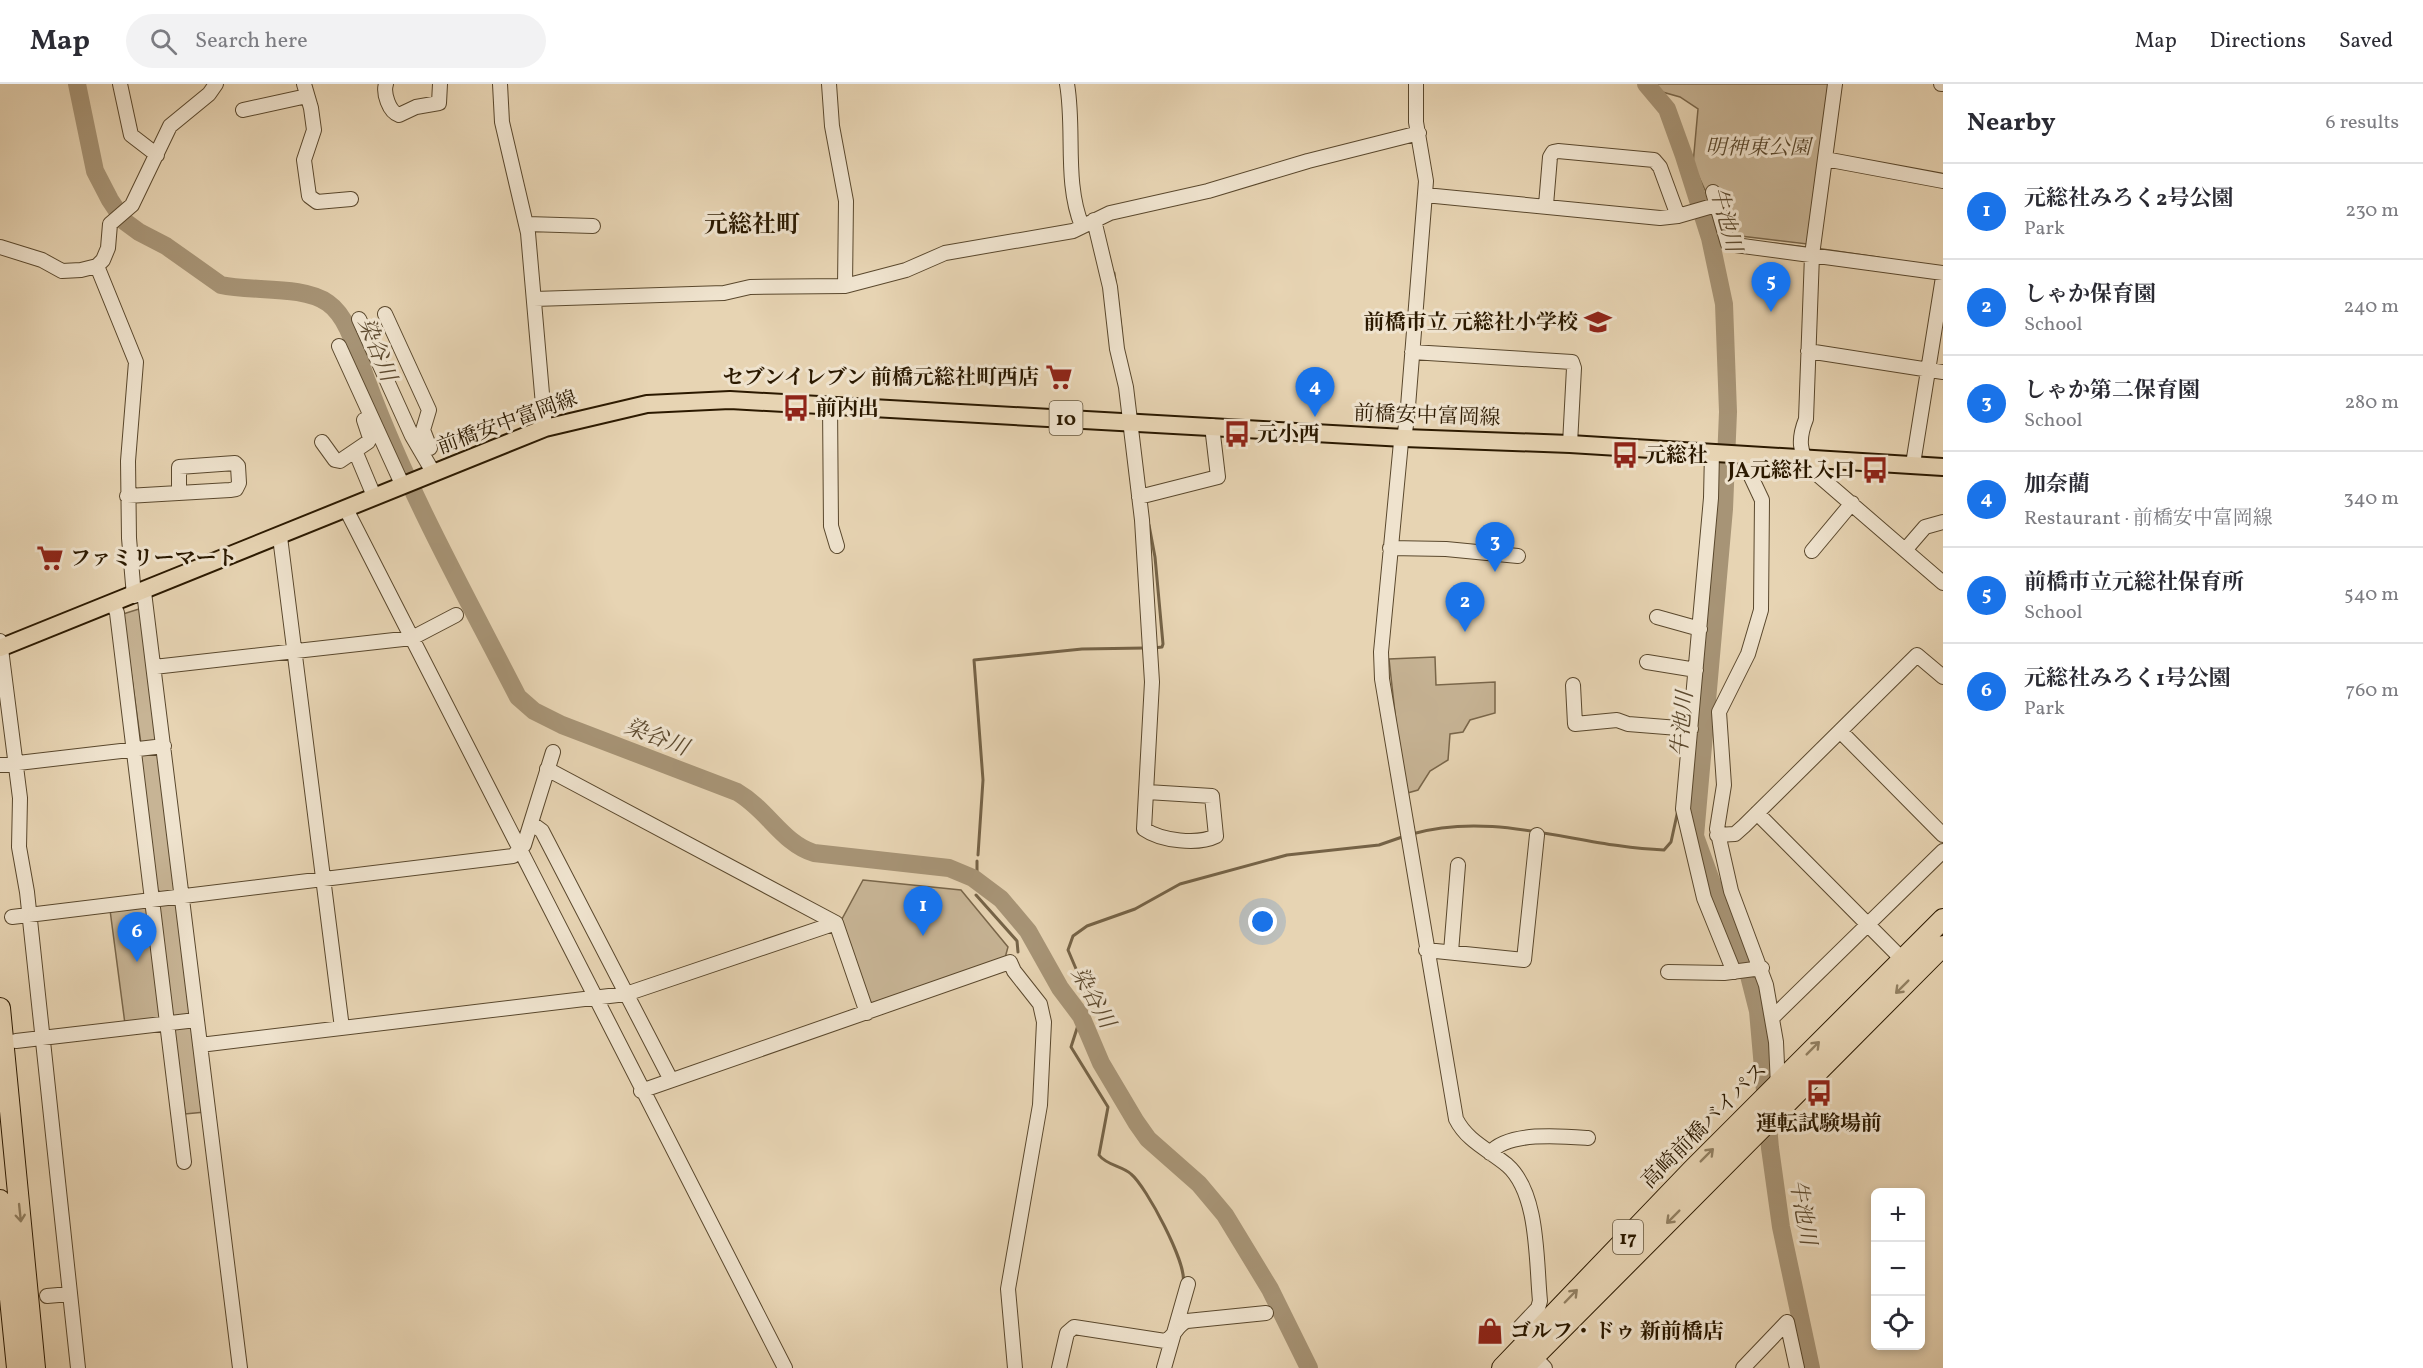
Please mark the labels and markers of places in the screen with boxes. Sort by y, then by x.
pin: 5 [1752,262,1790,312]
school or university icon: 前橋市立 元総社小学校 [1583,307,1613,337]
place label: 前橋市立 元総社小学校 [1364,309,1578,338]
supermarket icon: セブンイレブン 前橋元総社町西店 [1044,362,1074,392]
place label: セブンイレブン 前橋元総社町西店 [723,364,1039,393]
pin: 4 [1296,368,1334,417]
bus stop icon: 前内出 [781,393,811,423]
place label: 前内出 [816,395,879,424]
bus stop icon: 元小西 [1222,419,1252,449]
place label: 元小西 [1257,421,1320,450]
bus stop icon: 元総社 [1610,440,1640,470]
place label: 元総社 [1645,442,1708,471]
bus stop icon: JA元総社入口 [1860,455,1890,485]
place label: JA元総社入口 [1727,457,1855,486]
pin: 3 [1476,522,1514,572]
supermarket icon: ファミリーマート [35,543,65,573]
place label: ファミリーマート [70,545,238,574]
pin: 2 [1446,582,1484,632]
pin: 1 [904,886,942,936]
pin: 6 [118,912,156,962]
bus stop icon: 運転試験場前 [1804,1078,1834,1108]
place label: 運転試験場前 [1756,1110,1882,1139]
shop icon: ゴルフ・ドゥ 新前橋店 [1475,1316,1505,1346]
place label: ゴルフ・ドゥ 新前橋店 [1510,1318,1724,1347]

